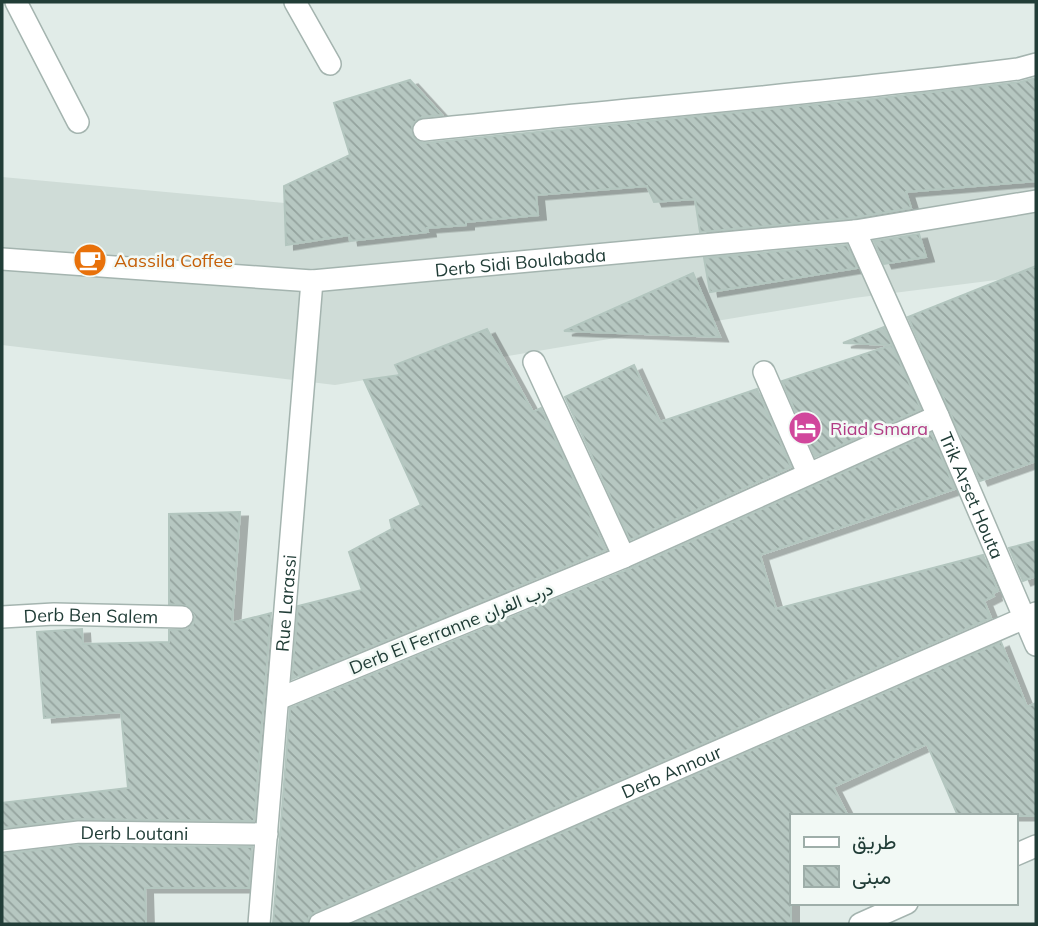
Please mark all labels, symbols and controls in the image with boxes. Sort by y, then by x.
cafe icon: Aassila Coffee [71,241,109,279]
street label: Derb Sidi Boulabada [434,242,607,281]
place label: Aassila Coffee [114,249,233,272]
hotel icon: Riad Smara [786,409,824,447]
place label: Riad Smara [830,417,928,440]
street label: Trik Arset Houta [935,429,1009,562]
street label: Rue Larassi [270,554,301,653]
street label: Derb El Ferranne درب الفران [346,577,556,679]
street label: Derb Ben Salem [23,602,158,628]
street label: Derb Annour [618,739,725,803]
legend [790,814,1017,905]
street label: Derb Loutani [81,821,188,845]
text: طريق [852,828,897,855]
text: مبنى [852,863,891,889]

